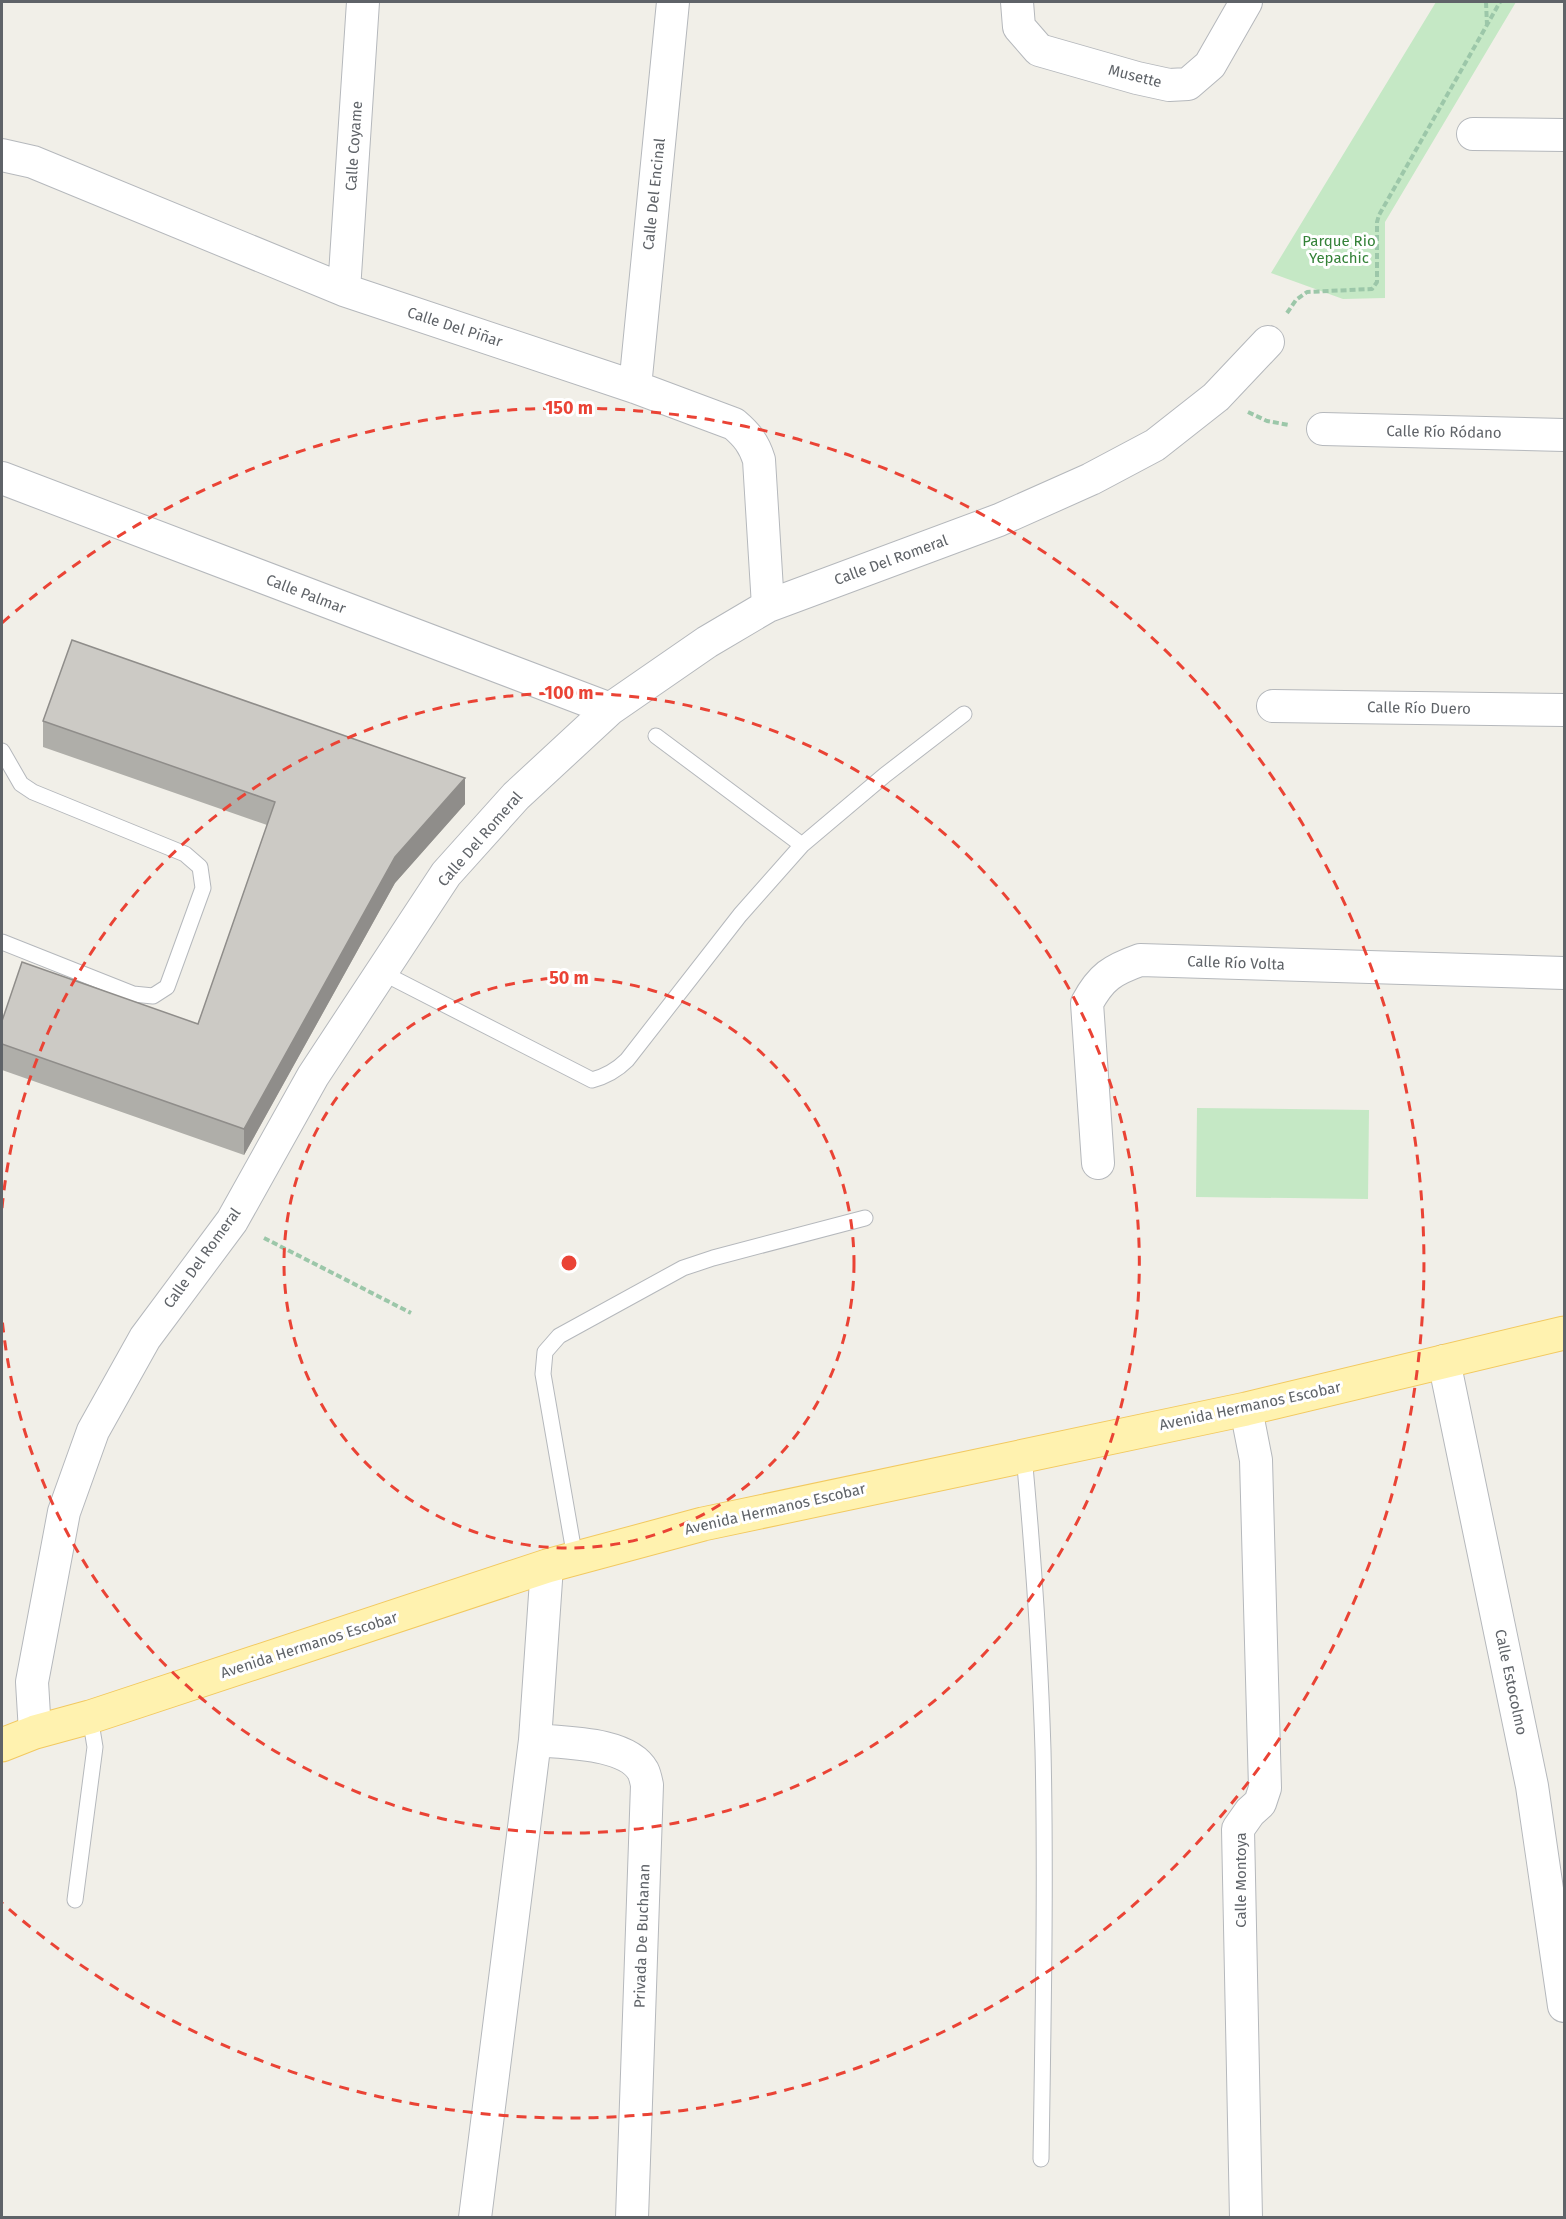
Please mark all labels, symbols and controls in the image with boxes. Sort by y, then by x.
street label: Musette [1106,61,1164,91]
street label: Calle Coyame [342,100,366,192]
street label: Calle Del Encinal [639,136,669,251]
park label: Parque Rio Yepachic [1302,232,1376,267]
street label: Calle Del Piñar [405,303,505,351]
text: 150 m [545,397,593,419]
street label: Calle Río Ródano [1386,422,1502,442]
street label: Calle Del Romeral [832,531,951,589]
street label: Calle Palmar [263,571,349,618]
text: 100 m [545,682,593,704]
street label: Calle Río Duero [1367,698,1471,718]
street label: Calle Del Romeral [434,787,526,890]
street label: Calle Río Volta [1187,952,1285,974]
text: 50 m [549,967,589,989]
street label: Calle Del Romeral [160,1204,245,1312]
centre of rings [559,1253,579,1273]
street label: Avenida Hermanos Escobar [1158,1378,1343,1434]
street label: Avenida Hermanos Escobar [683,1479,867,1539]
street label: Avenida Hermanos Escobar [218,1608,400,1682]
street label: Calle Estocolmo [1491,1627,1531,1737]
street label: Calle Montoya [1232,1832,1250,1928]
street label: Privada De Buchanan [630,1864,654,2008]

